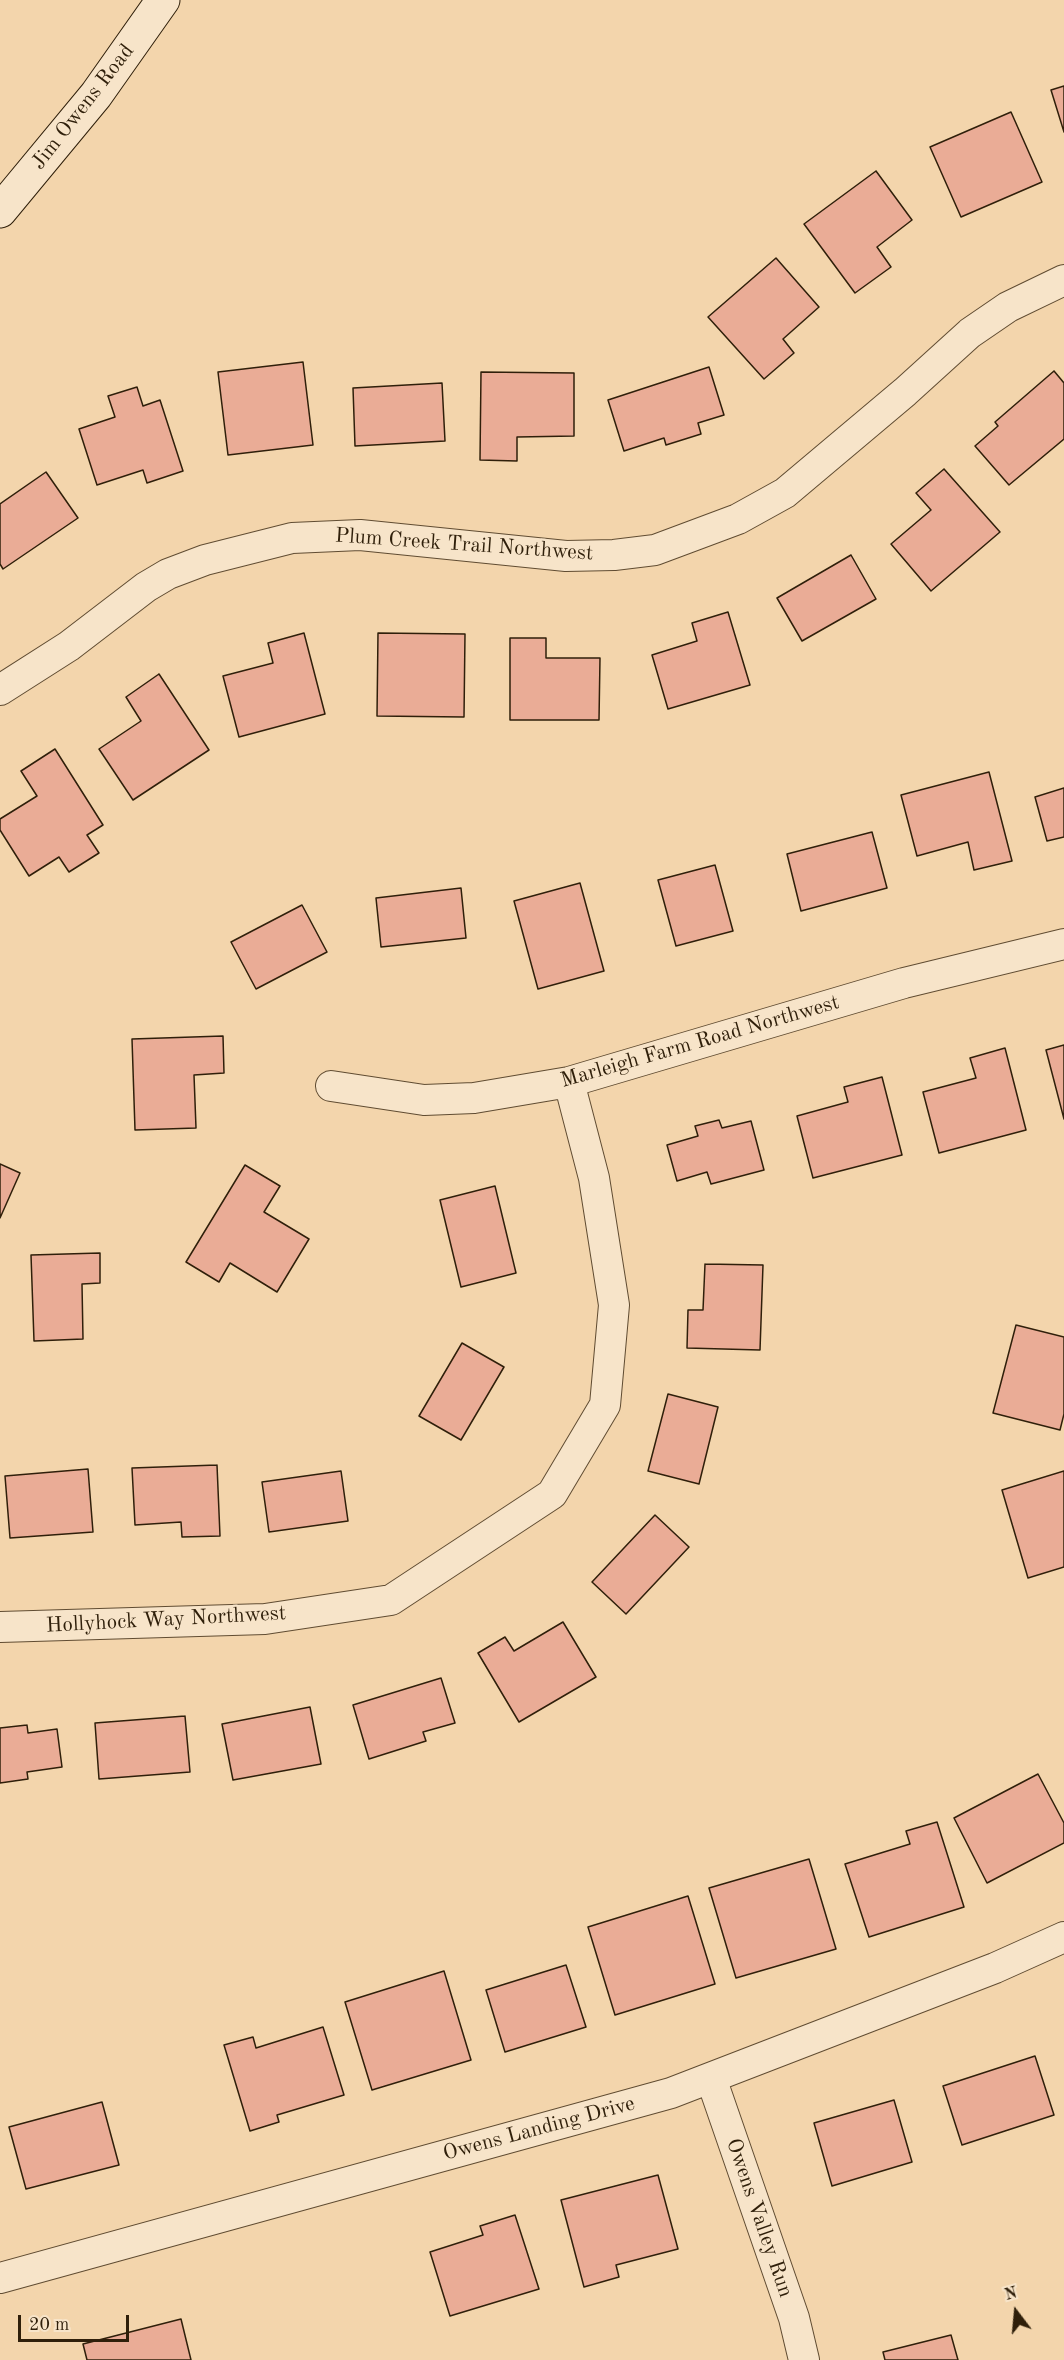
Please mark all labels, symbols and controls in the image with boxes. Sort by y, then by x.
street label: Jim Owens Road [26,39,140,175]
street label: Plum Creek Trail Northwest [334,523,594,567]
street label: Marleigh Farm Road Northwest [558,990,842,1094]
street label: Hollyhock Way Northwest [45,1601,287,1639]
street label: Owens Landing Drive [440,2091,638,2167]
street label: Owens Valley Run [720,2135,798,2301]
north arrow [986,2282,1046,2342]
text: N [1003,2285,1019,2304]
scale bar [21,2303,132,2341]
text: 20 m [29,2316,69,2334]

